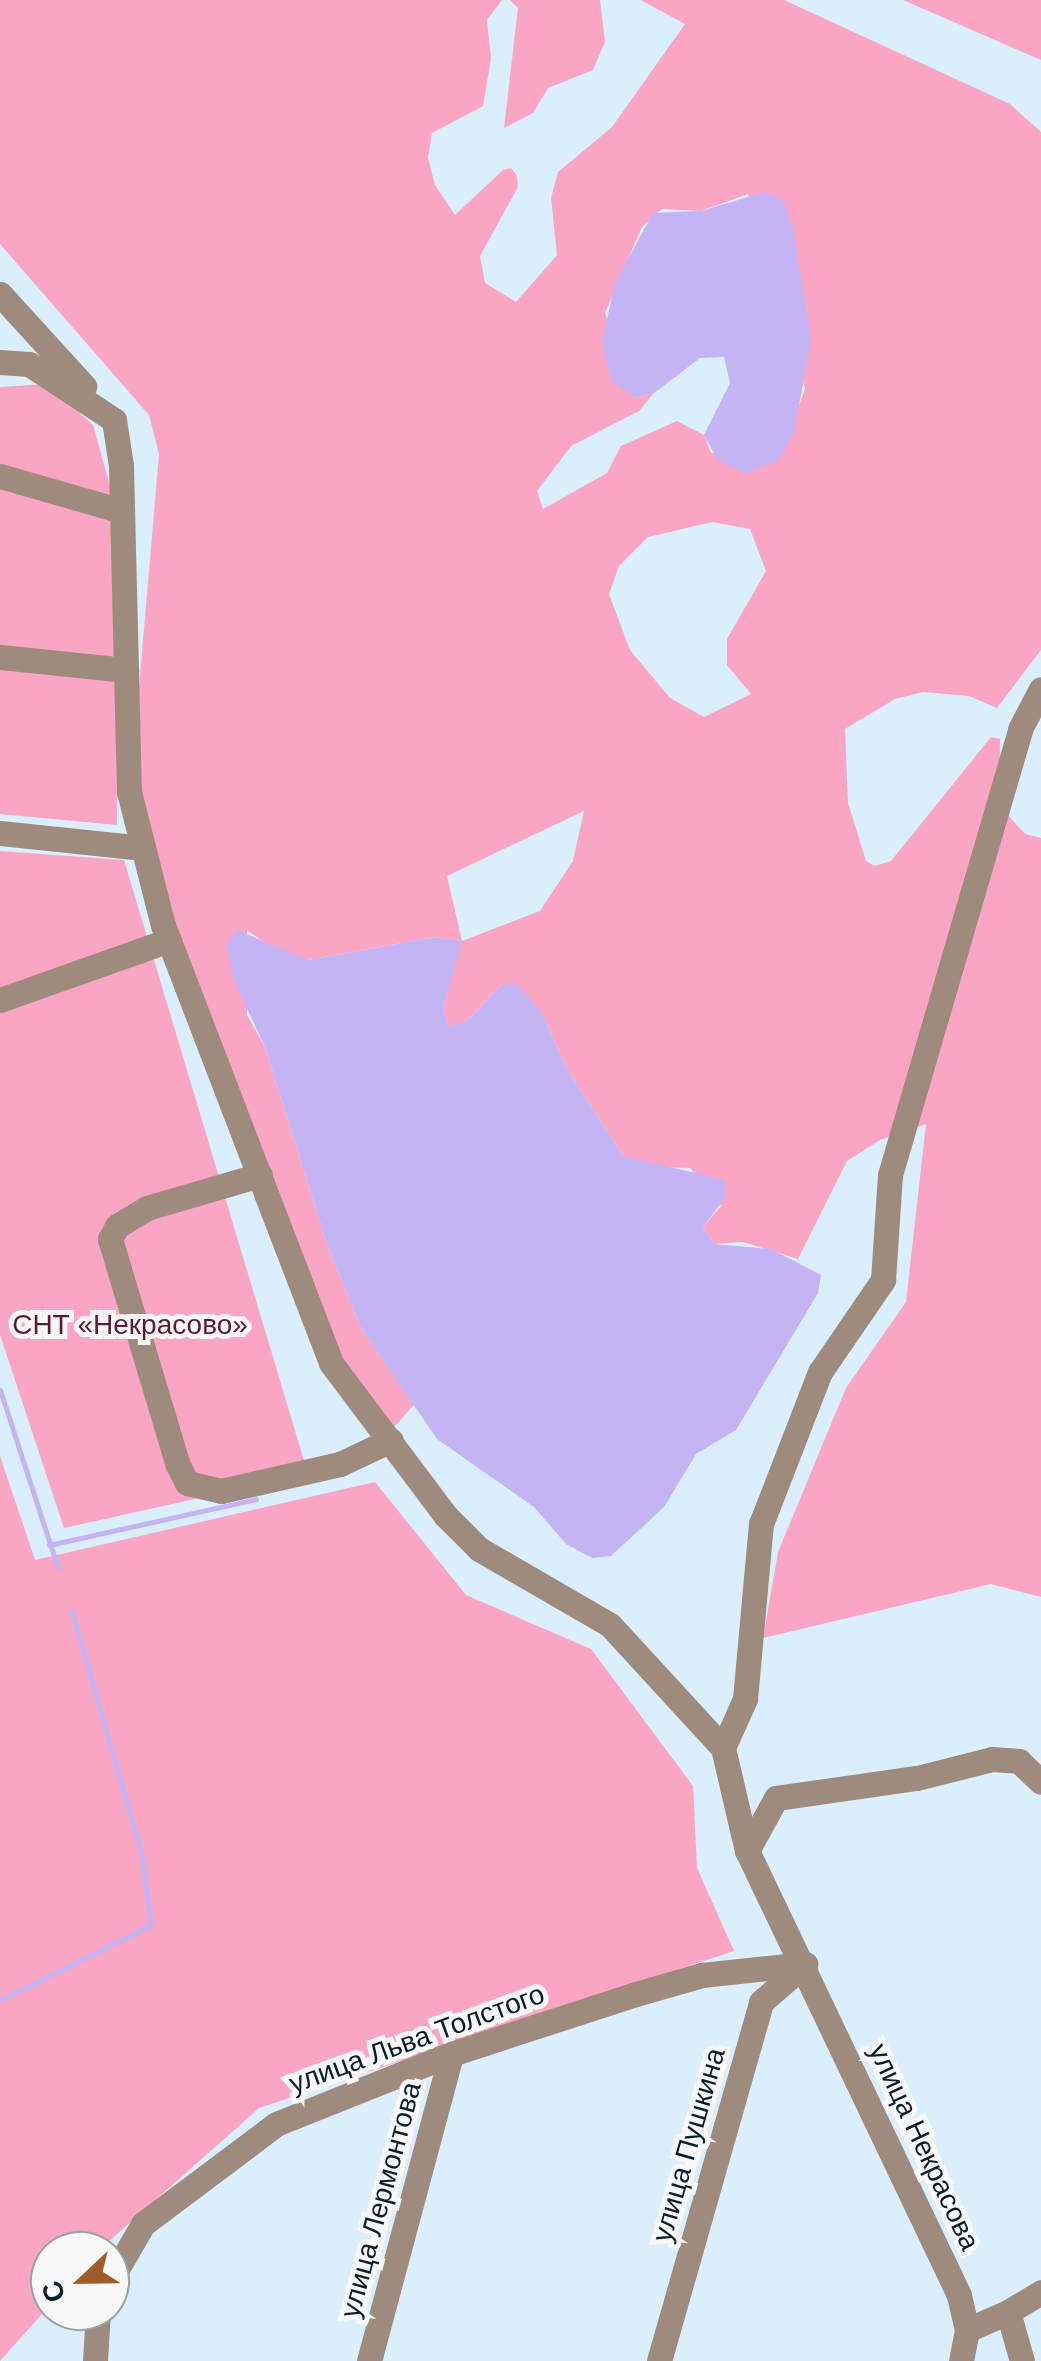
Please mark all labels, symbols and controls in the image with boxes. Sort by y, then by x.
park label: СНТ «Некрасово» [12,1308,248,1342]
street label: улица Льва Толстого [285,1977,549,2101]
street label: улица Некрасова [861,2038,987,2256]
street label: улица Пушкина [645,2044,733,2246]
street label: улица Лермонтова [333,2078,429,2322]
north arrow [30,2231,130,2331]
text: С [35,2276,72,2307]

